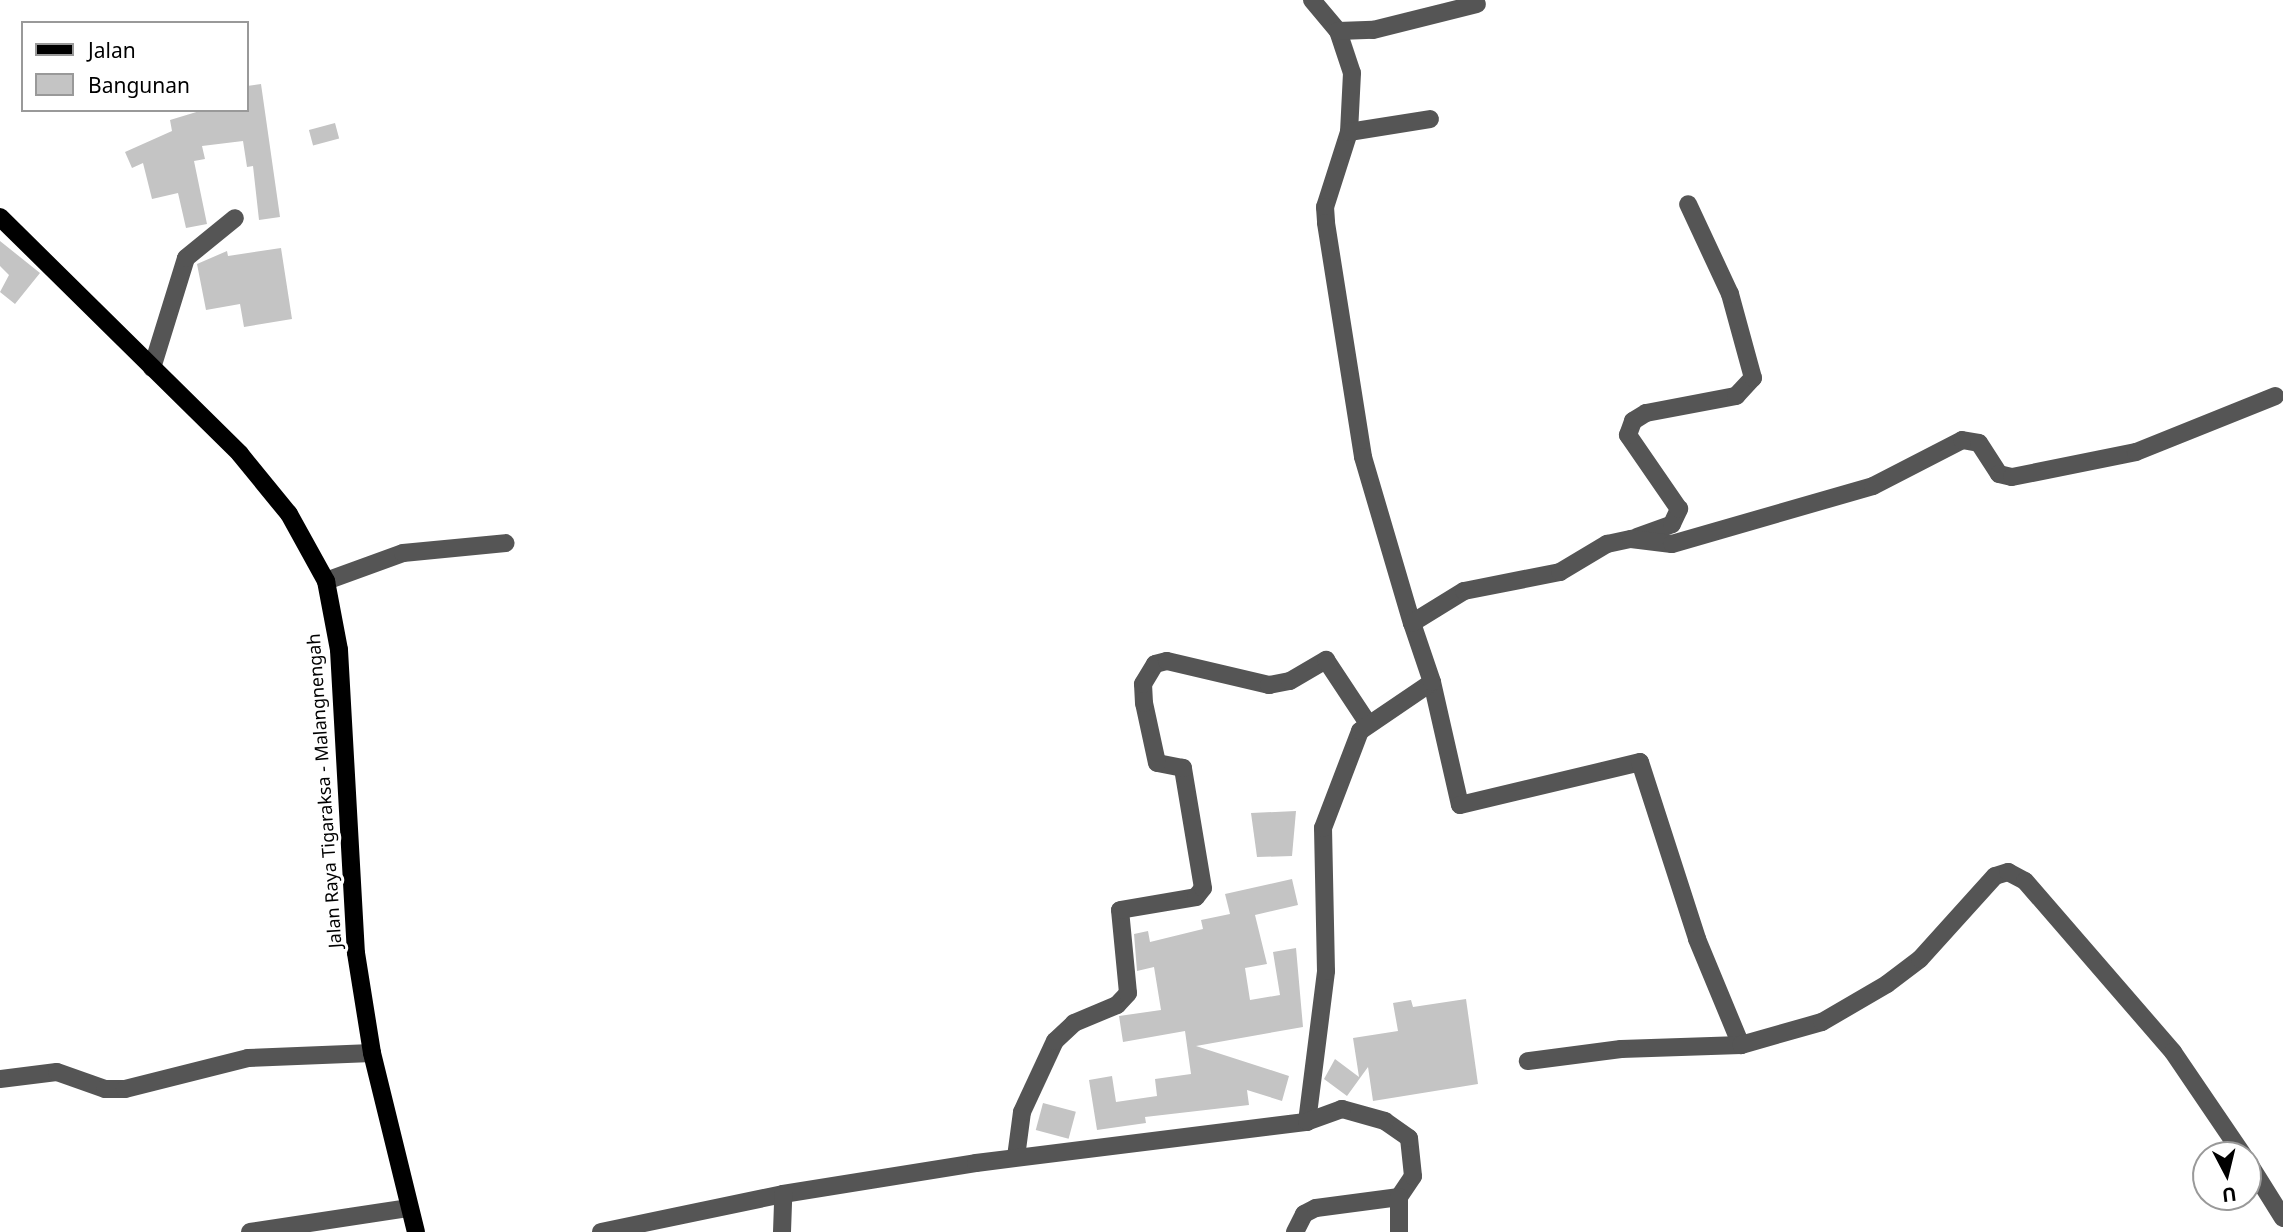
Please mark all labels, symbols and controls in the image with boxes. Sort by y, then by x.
legend [21,21,248,112]
text: Jalan [88,36,136,64]
text: Bangunan [88,71,190,99]
street label: Jalan Raya Tigaraksa - Malangnengah [302,633,346,949]
north arrow [2192,1141,2262,1211]
text: U [2221,1181,2238,1209]

